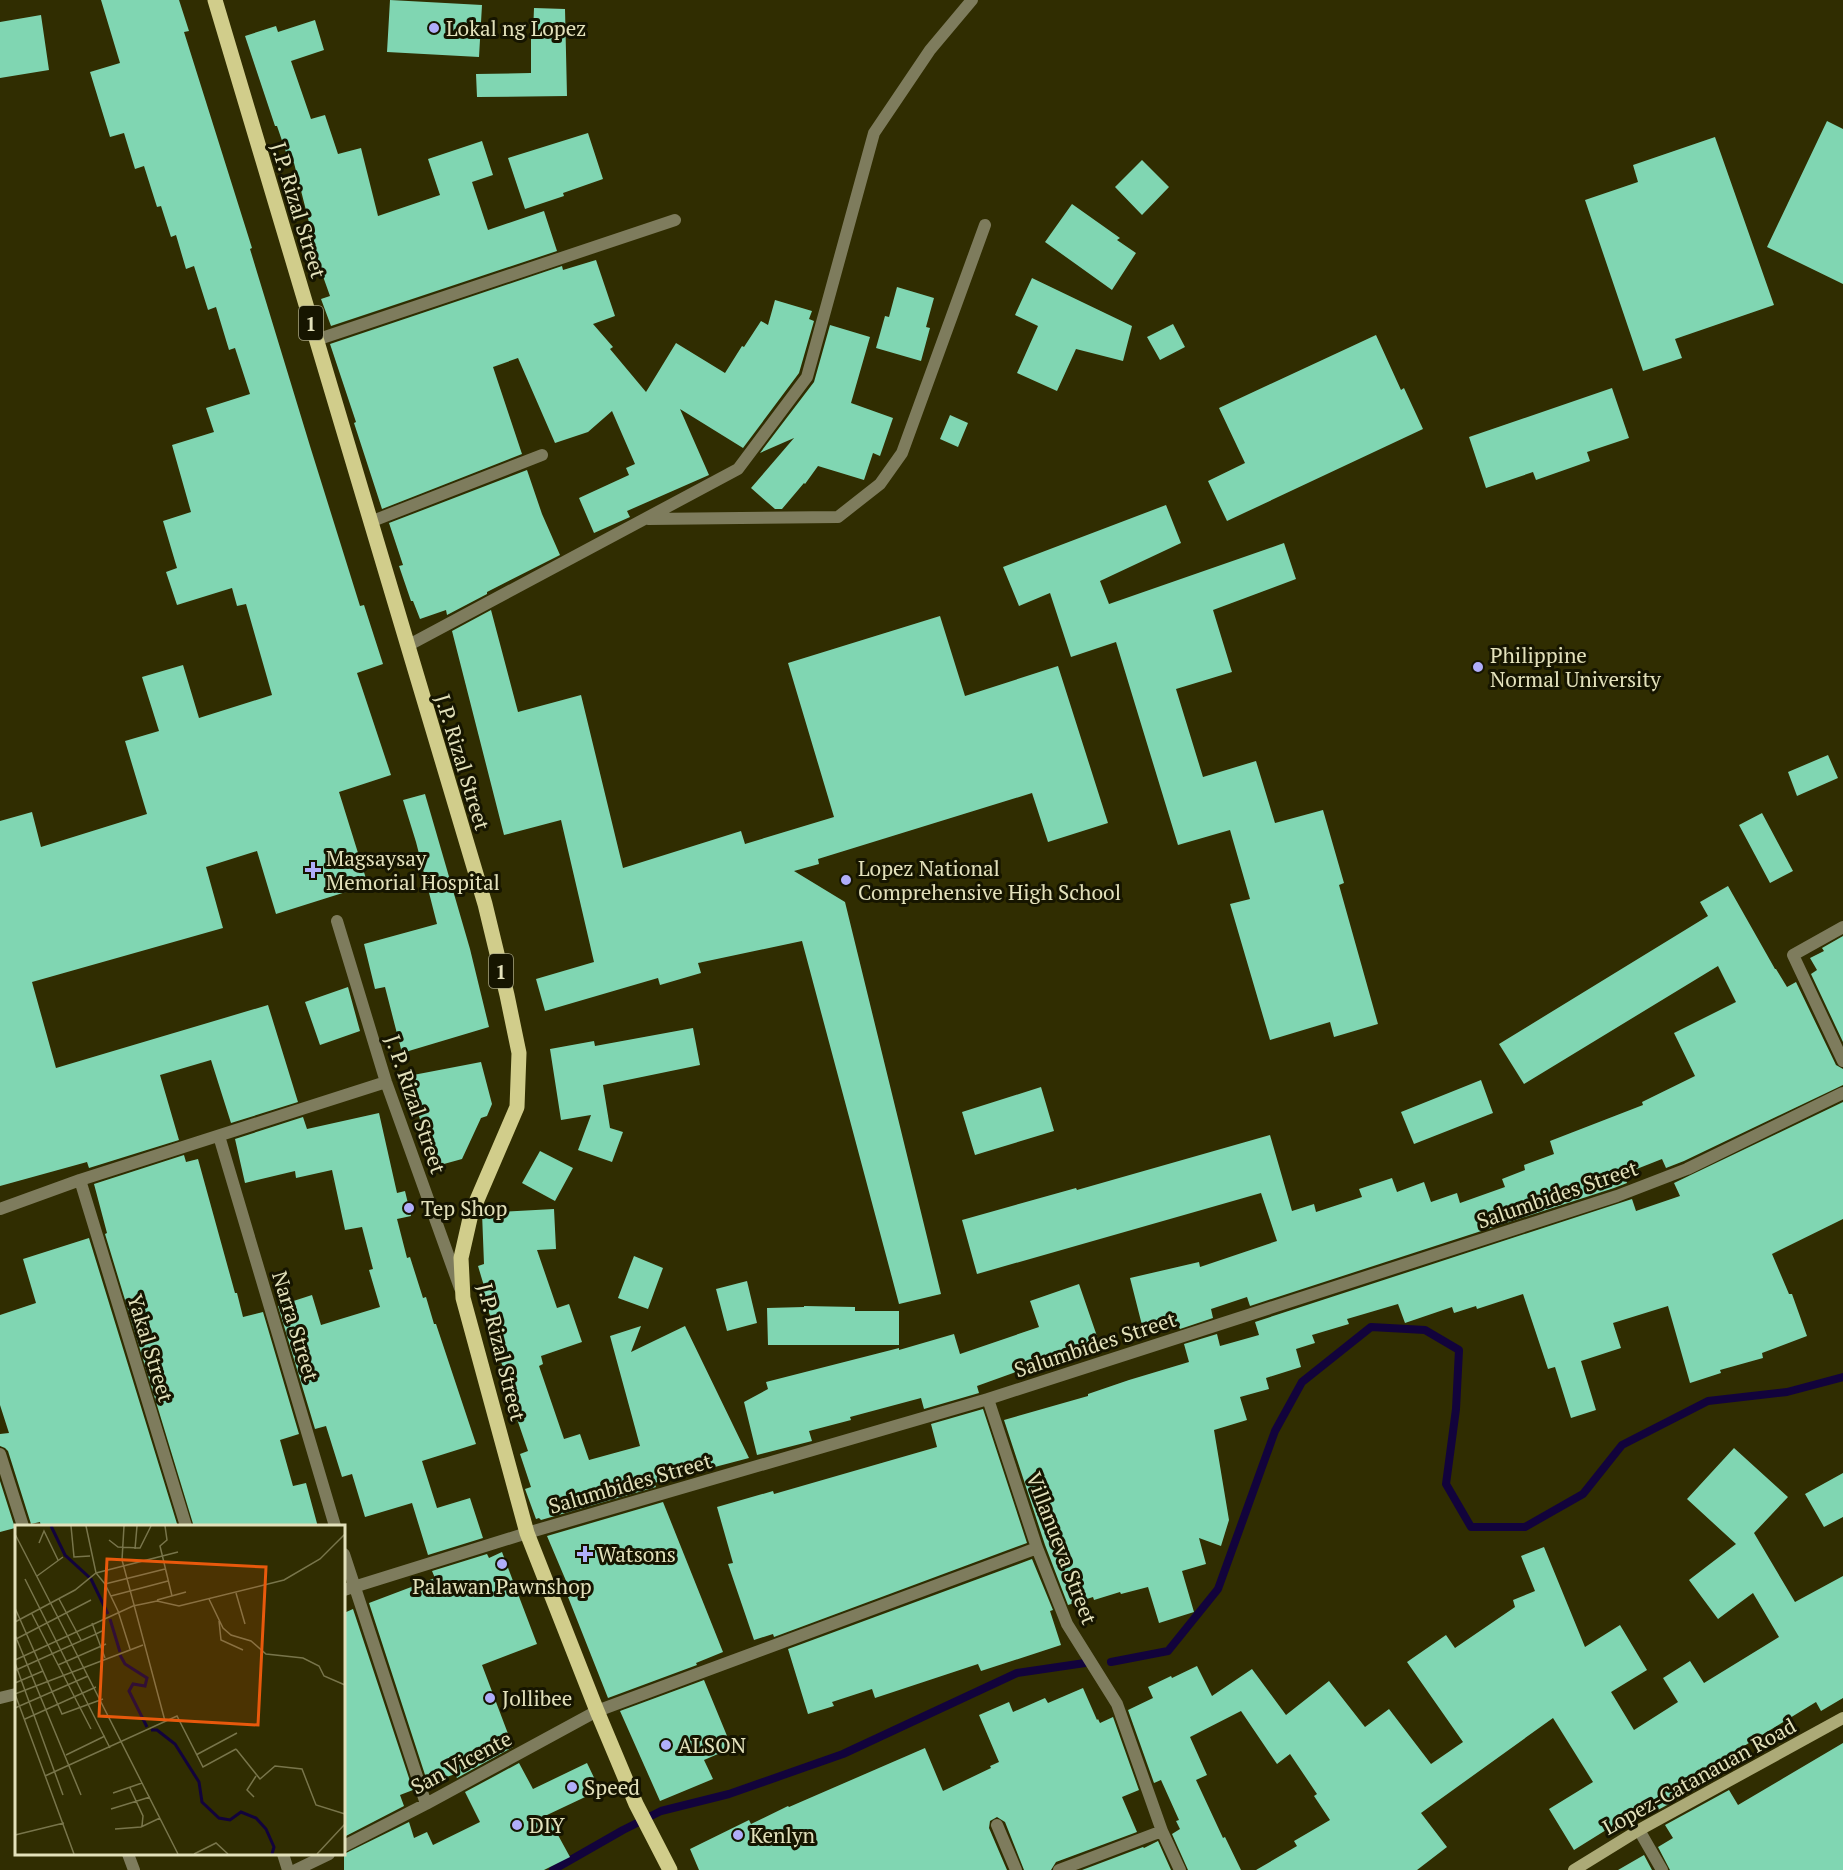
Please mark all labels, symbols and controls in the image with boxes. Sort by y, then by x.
place label: Lokal ng Lopez [446,14,586,42]
marker: Lokal ng Lopez [427,21,441,35]
street label: J.P. Rizal Street [265,138,333,282]
road number: 1 [299,306,323,340]
place label: Philippine Normal University [1490,641,1661,693]
marker: Philippine Normal University [1471,660,1485,674]
street label: J.P. Rizal Street [429,690,497,834]
place label: Magsaysay Memorial Hospital [326,844,500,896]
place label: Lopez National Comprehensive High School [858,854,1121,906]
marker: Magsaysay Memorial Hospital [304,861,322,879]
marker: Lopez National Comprehensive High School [839,873,853,887]
road number: 1 [489,954,513,988]
street label: J. P. Rizal Street [379,1031,453,1177]
street label: Salumbides Street [1473,1153,1641,1235]
place label: Tep Shop [421,1194,507,1222]
marker: Tep Shop [402,1201,416,1215]
street label: Narra Street [266,1267,326,1385]
street label: J.P. Rizal Street [471,1280,533,1424]
street label: Yakal Street [121,1291,181,1406]
street label: Salumbides Street [1011,1305,1180,1383]
street label: Salumbides Street [545,1446,715,1520]
street label: Villanueva Street [1020,1468,1104,1628]
inset map [15,1525,345,1855]
place label: Watsons [597,1540,676,1568]
marker: Watsons [578,1547,592,1561]
marker: Palawan Pawnshop [495,1557,509,1571]
place label: Palawan Pawnshop [412,1572,592,1600]
place label: Jollibee [502,1684,572,1712]
marker: Jollibee [483,1691,497,1705]
street label: Lopez-Catanauan Road [1597,1711,1801,1841]
street label: San Vicente [406,1724,516,1800]
place label: ALSON [678,1731,746,1759]
marker: ALSON [659,1738,673,1752]
place label: Speed [584,1773,640,1801]
marker: Speed [565,1780,579,1794]
place label: DIY [529,1811,565,1839]
marker: DIY [510,1818,524,1832]
place label: Kenlyn [750,1821,816,1849]
marker: Kenlyn [731,1828,745,1842]

